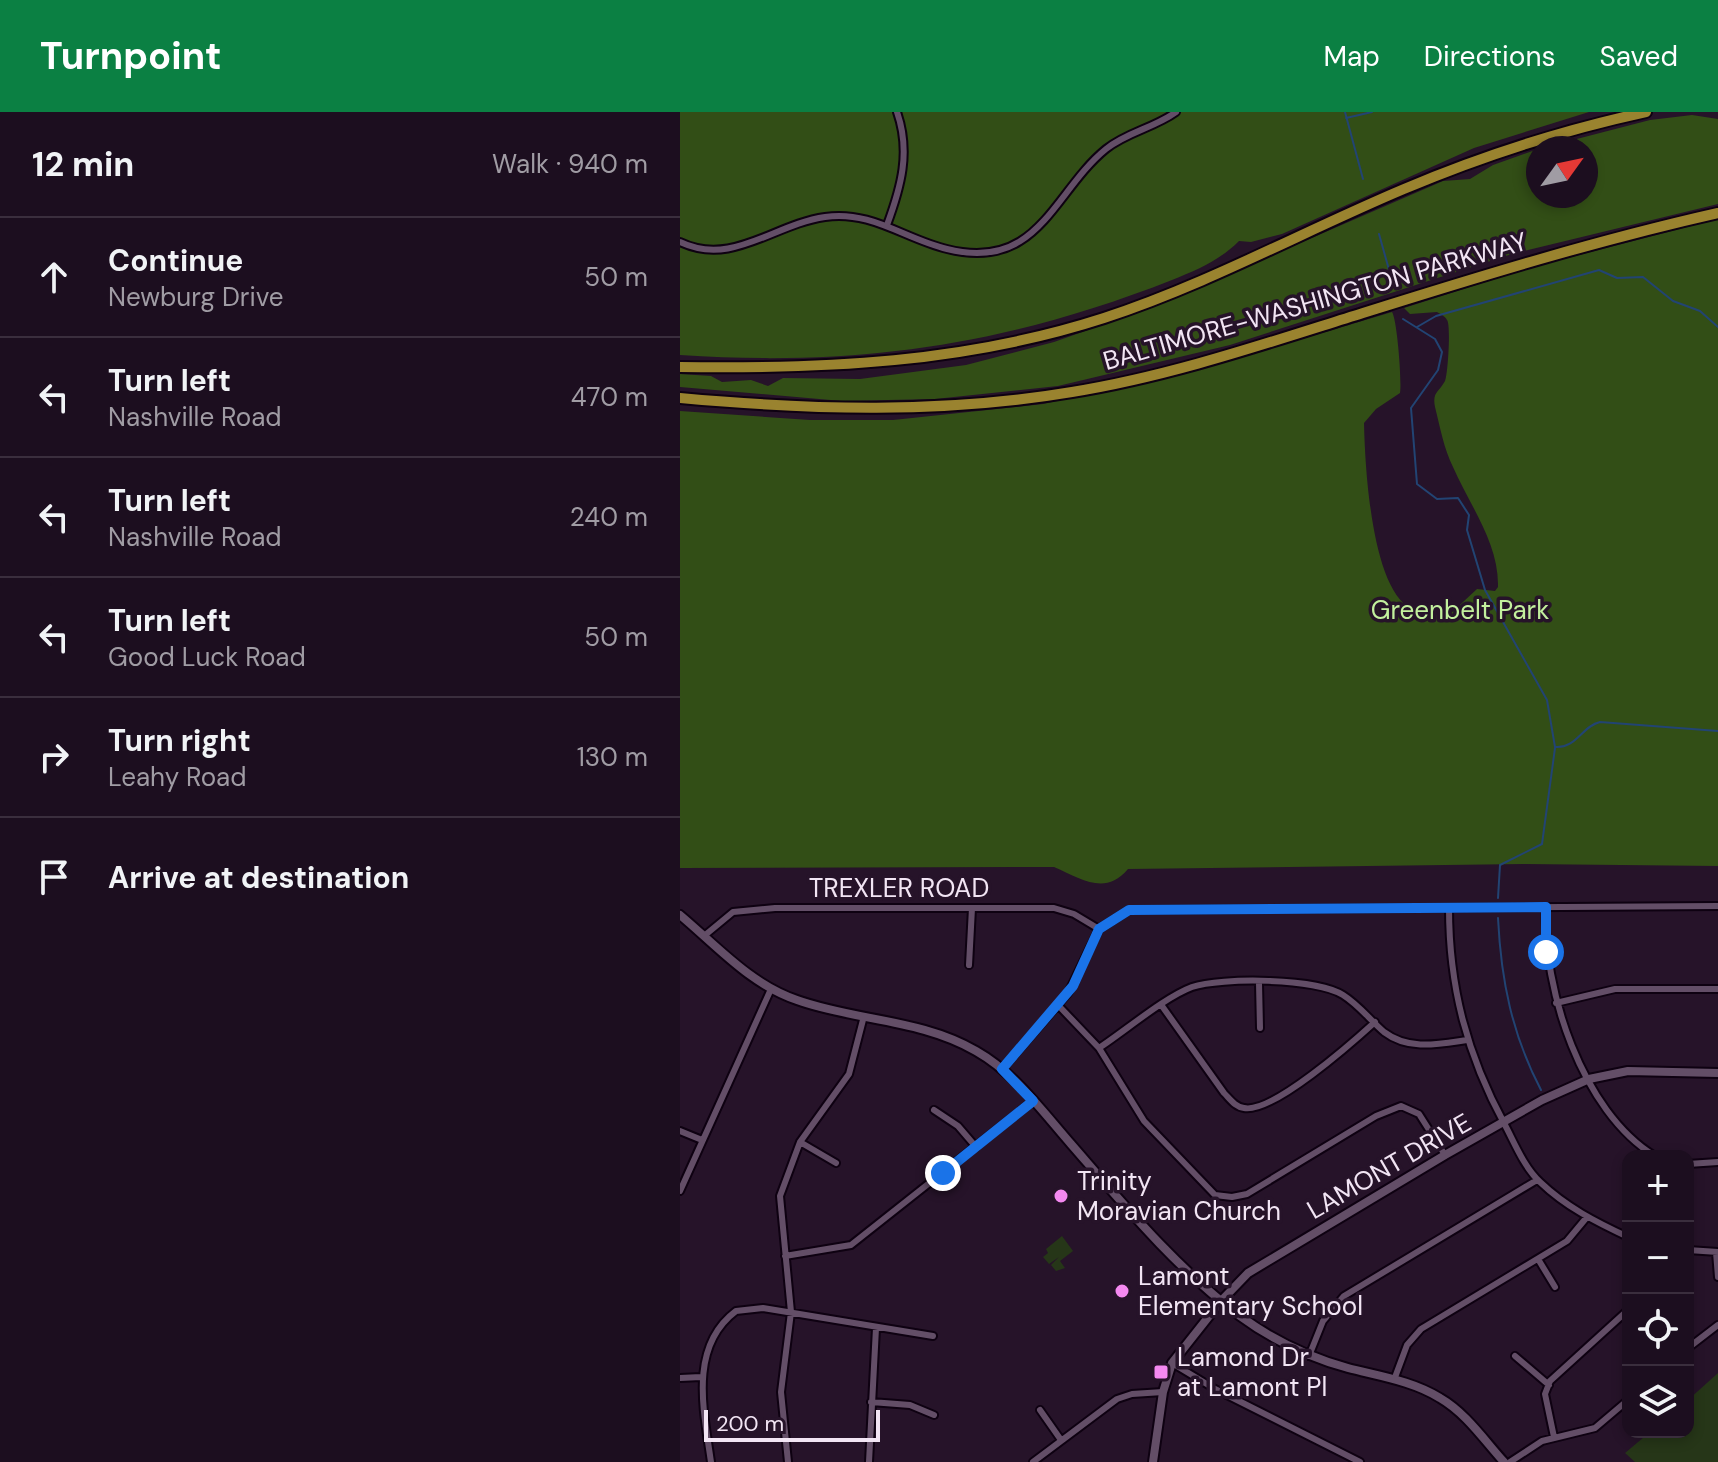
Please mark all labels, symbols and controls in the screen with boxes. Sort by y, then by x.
text: Turnpoint [40,31,222,81]
text: Map [1323,38,1380,75]
text: Directions [1424,38,1556,75]
text: Saved [1600,38,1678,75]
north arrow [1526,136,1598,208]
text: 12 min [32,142,134,187]
text: Walk · 940 m [492,147,648,181]
street label: BALTIMORE-WASHINGTON PARKWAY [1099,224,1531,378]
text: Continue [108,241,243,280]
icon: ahead [32,255,76,299]
text: 50 m [584,260,648,294]
text: Newburg Drive [108,280,284,314]
text: Turn left [108,361,231,400]
icon: left [32,375,76,419]
text: 470 m [571,380,648,414]
text: Nashville Road [108,400,282,434]
text: Turn left [108,481,231,520]
icon: left [32,495,76,539]
text: 240 m [570,500,648,534]
text: Nashville Road [108,520,282,554]
park label: Greenbelt Park [1371,593,1549,627]
text: Turn left [108,601,231,640]
icon: left [32,615,76,659]
text: 50 m [584,620,648,654]
text: Good Luck Road [108,640,306,674]
text: Turn right [108,721,251,760]
icon: right [32,735,76,779]
text: 130 m [577,740,648,774]
text: Leahy Road [108,760,247,794]
icon: arrive [32,855,76,899]
text: Arrive at destination [108,858,409,897]
street label: TREXLER ROAD [809,871,989,905]
route start [1528,934,1564,970]
street label: LAMONT DRIVE [1301,1105,1477,1227]
map controls [1622,1150,1694,1438]
button: + [1622,1150,1694,1222]
route end [925,1155,961,1191]
place label: Trinity Moravian Church [1077,1164,1281,1228]
marker: Trinity Moravian Church [1052,1187,1070,1205]
button: − [1622,1222,1694,1294]
place label: Lamont Elementary School [1138,1259,1363,1323]
marker: Lamont Elementary School [1113,1282,1131,1300]
button: locate [1622,1294,1694,1366]
place label: Lamond Dr at Lamont Pl [1177,1340,1327,1404]
marker: Lamond Dr at Lamont Pl [1152,1363,1170,1381]
button: layers [1622,1366,1694,1438]
scale bar [704,1406,880,1442]
text: 200 m [716,1409,784,1438]

